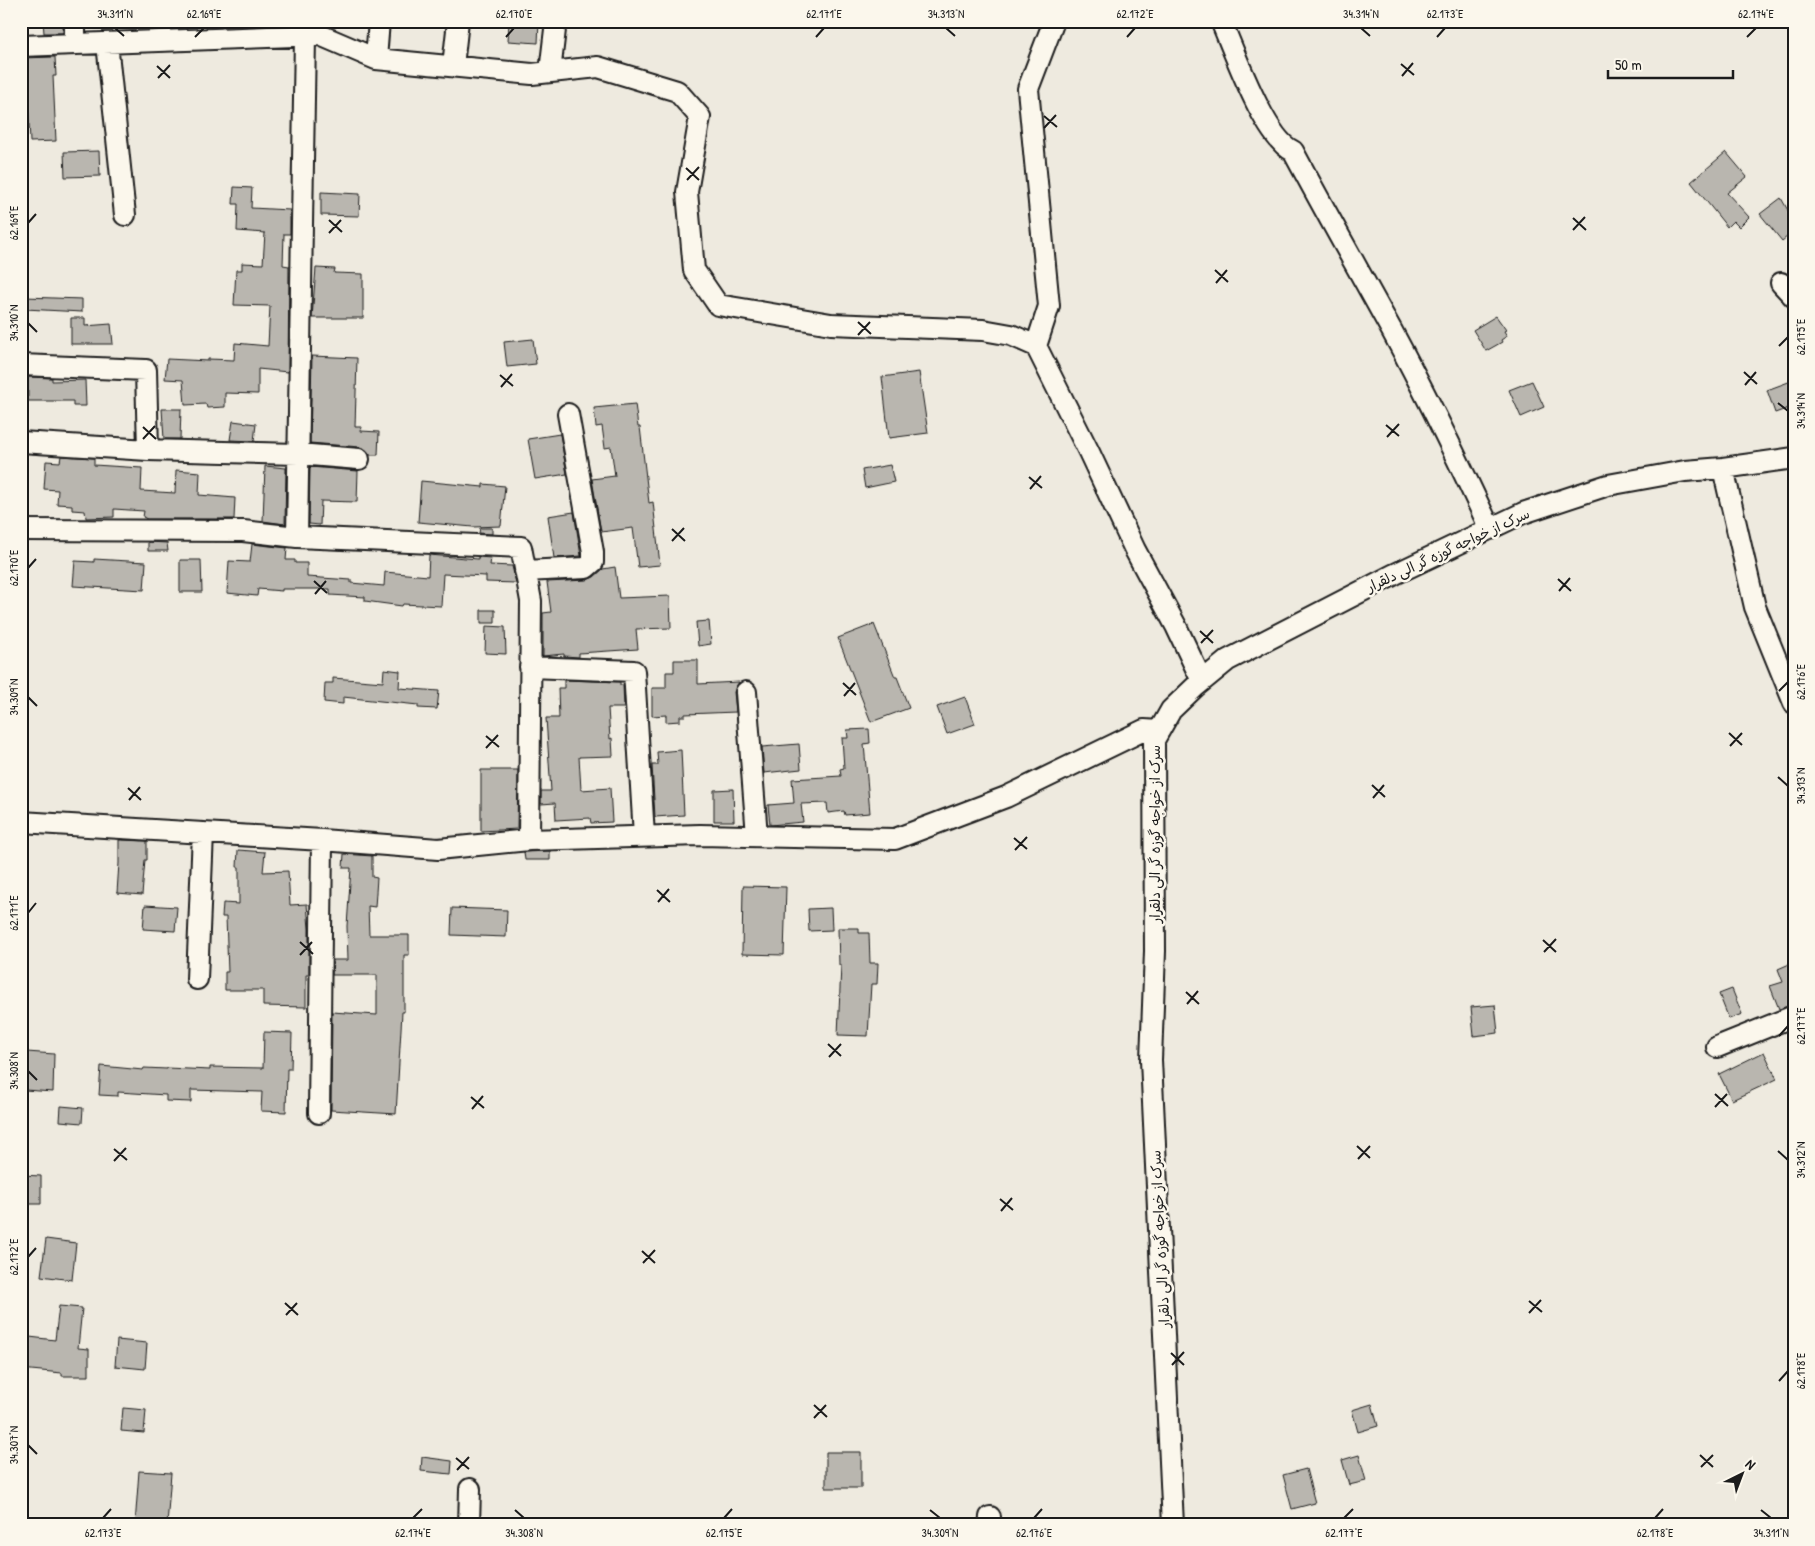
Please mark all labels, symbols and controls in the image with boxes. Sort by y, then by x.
text: 34.311°N [97,5,133,22]
text: 62.169°E [187,5,222,22]
text: 62.170°E [496,5,533,22]
text: 62.171°E [806,5,843,22]
text: 34.313°N [928,5,964,22]
text: 62.172°E [1117,5,1154,22]
text: 34.314°N [1343,5,1379,22]
text: 62.173°E [1427,5,1464,22]
text: 62.174°E [1738,5,1775,22]
scale bar [1608,48,1732,80]
text: 50 m [1615,54,1642,75]
text: 62.169°E [5,205,22,240]
text: 34.310°N [5,305,22,341]
text: 62.175°E [1792,318,1809,355]
text: 34.314°N [1792,393,1809,429]
street label: سرک از خواجه گوزه گر الی دلقرار [1362,503,1532,596]
text: 62.170°E [5,549,22,586]
text: 62.176°E [1792,663,1809,700]
text: 34.309°N [5,679,22,715]
street label: سرک از خواجه گوزه گر الی دلقرار [1145,745,1164,924]
text: 34.313°N [1792,768,1809,804]
text: 62.171°E [5,894,22,931]
text: 62.177°E [1792,1007,1809,1045]
text: 34.308°N [5,1052,22,1090]
text: 34.312°N [1792,1142,1809,1178]
street label: سرک از خواجه گوزه گر الی دلقرار [1145,1150,1174,1329]
text: 62.172°E [5,1238,22,1275]
text: 62.178°E [1792,1352,1809,1389]
text: 34.307°N [5,1426,22,1464]
north arrow [1718,1448,1768,1498]
text: N [1742,1454,1761,1474]
text: 62.173°E [85,1524,122,1541]
text: 62.174°E [395,1524,432,1541]
text: 34.308°N [505,1524,543,1541]
text: 62.175°E [706,1524,743,1541]
text: 34.309°N [922,1524,958,1541]
text: 62.176°E [1016,1524,1053,1541]
text: 62.177°E [1325,1524,1363,1541]
text: 62.178°E [1637,1524,1674,1541]
text: 34.311°N [1753,1524,1789,1541]

